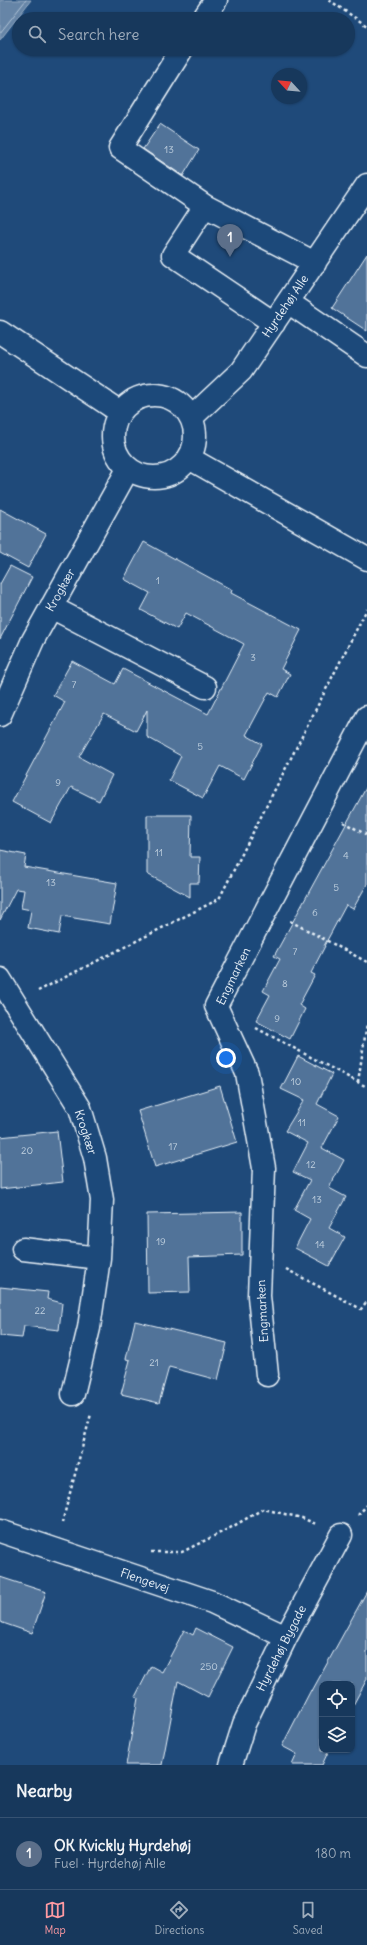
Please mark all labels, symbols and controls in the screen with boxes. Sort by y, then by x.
search box [12,12,355,56]
icon: search [26,23,48,45]
text: Search here [58,25,139,44]
north arrow [271,68,307,104]
house number: 13 [164,143,174,156]
pin: 1 [217,224,243,257]
street label: Hyrdehøj Alle [259,272,311,340]
street label: Krogkær [42,566,78,614]
house number: 1 [156,574,160,587]
house number: 3 [250,651,256,664]
house number: 7 [72,678,77,691]
house number: 5 [197,740,203,753]
house number: 9 [55,776,61,789]
house number: 11 [155,846,163,859]
house number: 4 [343,849,349,862]
house number: 13 [46,876,56,889]
house number: 5 [333,881,339,894]
house number: 6 [312,906,318,919]
street label: Engmarken [213,945,253,1007]
house number: 7 [293,945,298,958]
house number: 8 [282,977,288,990]
house number: 9 [274,1012,280,1025]
your location [216,1048,236,1068]
house number: 10 [291,1075,301,1088]
street label: Krogkær [72,1107,100,1157]
house number: 11 [298,1116,306,1129]
house number: 17 [169,1140,178,1153]
house number: 20 [21,1144,33,1157]
house number: 12 [306,1158,316,1171]
house number: 13 [312,1193,322,1206]
house number: 19 [156,1235,166,1248]
house number: 14 [315,1238,325,1251]
street label: Engmarken [253,1279,271,1343]
house number: 22 [35,1304,46,1317]
house number: 21 [149,1356,159,1369]
street label: Flengevej [118,1565,172,1595]
street label: Hyrdehøj Bygade [253,1602,309,1694]
house number: 250 [200,1660,218,1673]
map controls [319,1681,355,1753]
button: locate [319,1681,355,1717]
button: layers [319,1717,355,1753]
text: Nearby [16,1780,72,1802]
text: OK Kvickly Hyrdehøj [54,1836,191,1855]
text: 1 [26,1845,32,1862]
text: 180 m [315,1845,351,1862]
text: Fuel · Hyrdehøj Alle [54,1855,166,1872]
tab: Map [44,1899,66,1937]
tab: Directions [155,1899,204,1937]
tab: Saved [293,1899,323,1937]

